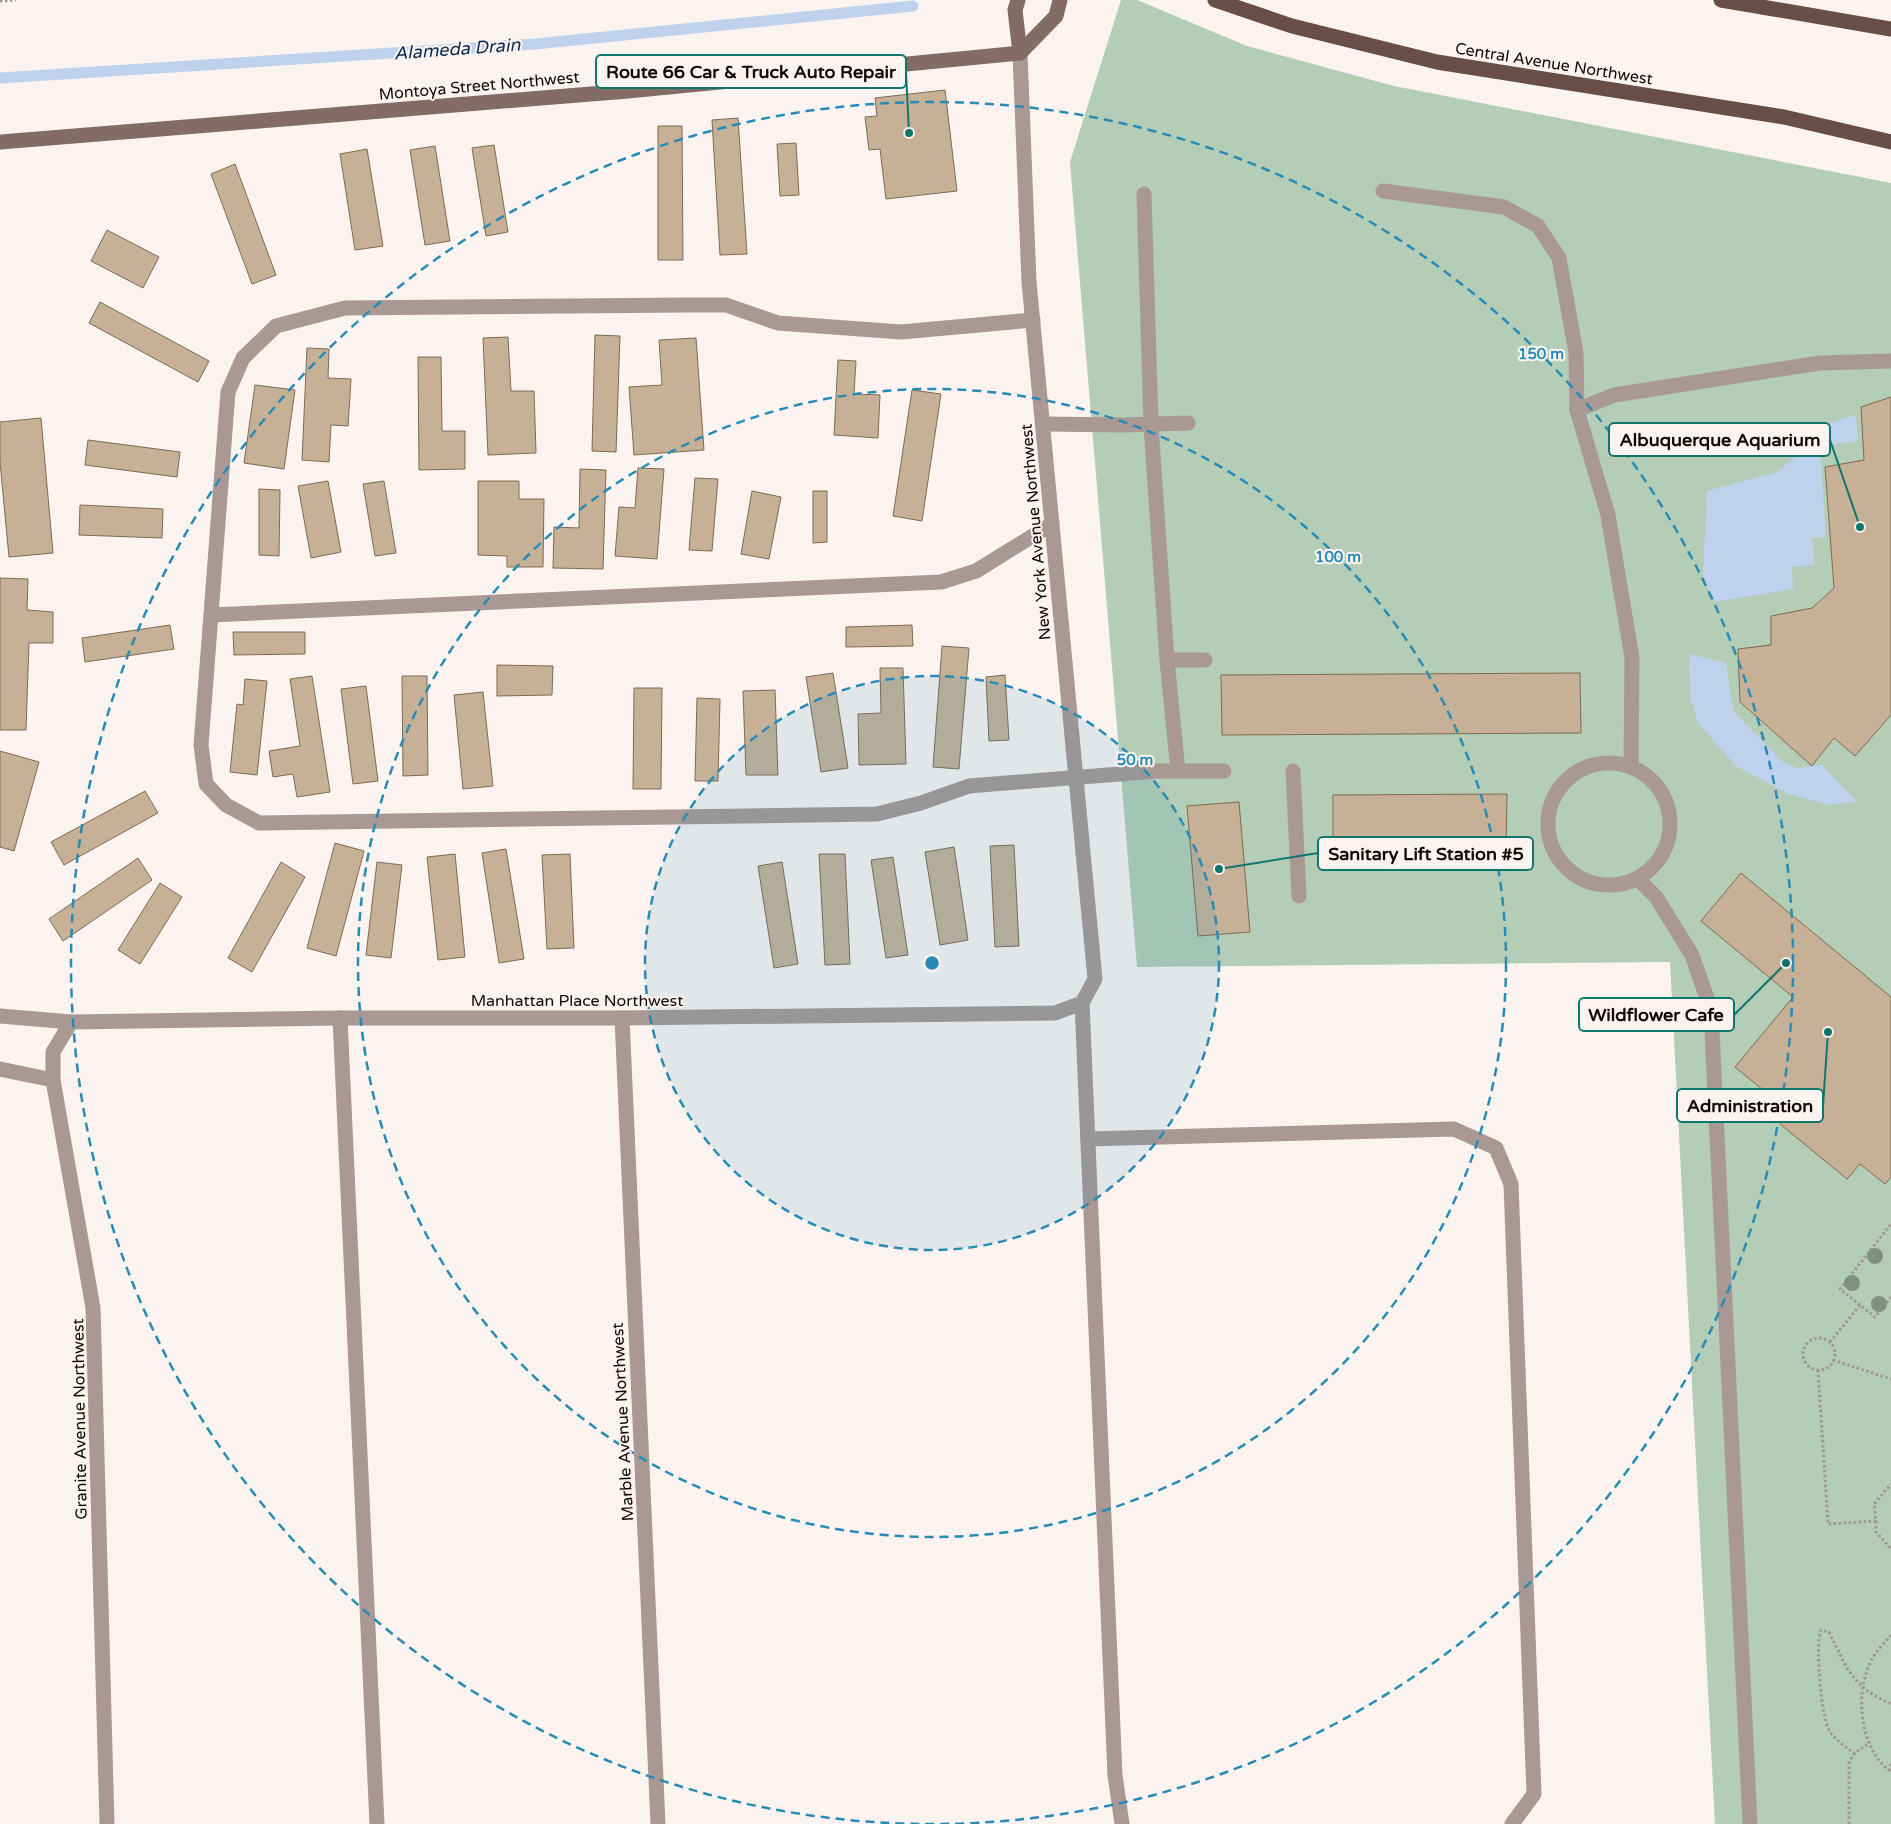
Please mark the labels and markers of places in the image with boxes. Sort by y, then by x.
callout: Route 66 Car & Truck Auto Repair [596,55,906,88]
callout: Albuquerque Aquarium [1609,423,1830,456]
callout: Sanitary Lift Station #5 [1318,837,1533,870]
centre of rings [923,954,941,972]
callout: Wildflower Cafe [1579,998,1734,1031]
callout: Administration [1677,1089,1823,1122]

